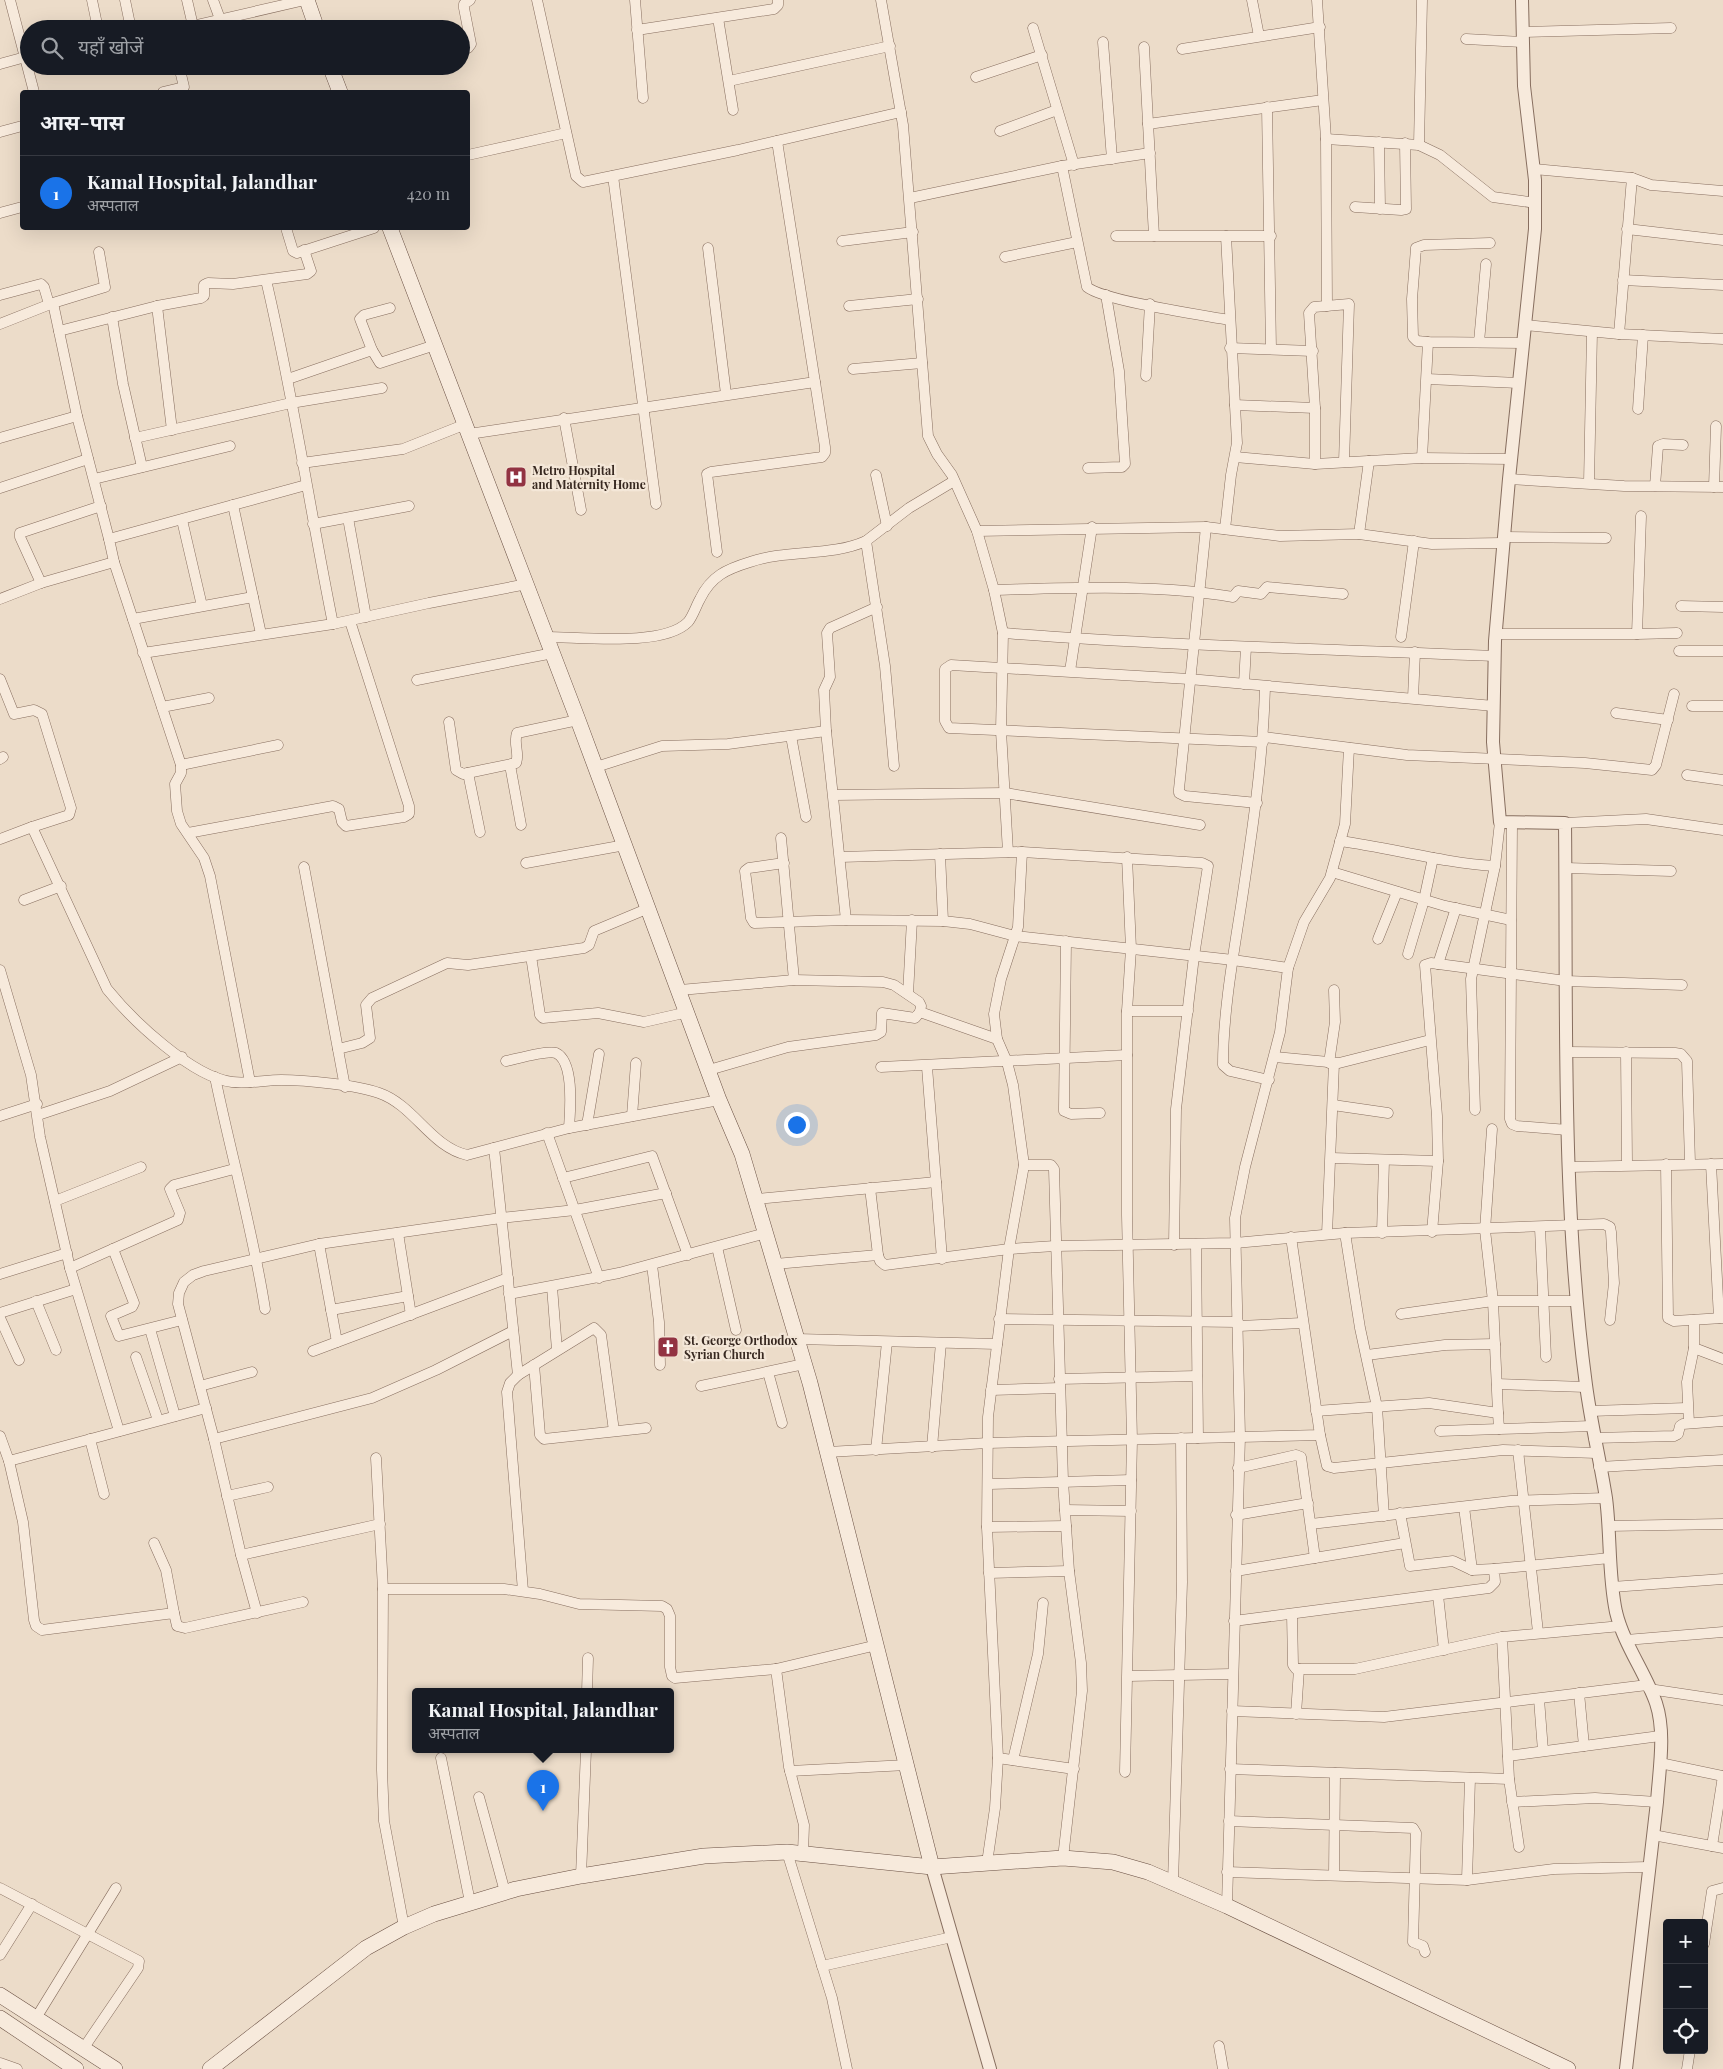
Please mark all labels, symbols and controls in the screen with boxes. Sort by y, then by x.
search box [20,20,470,75]
text: यहाँ खोजें [78,33,143,59]
icon: search [38,34,66,62]
text: आस-पास [40,107,124,135]
text: Kamal Hospital, Jalandhar [87,168,317,194]
text: 1 [53,183,59,204]
text: 420 m [407,183,450,204]
text: अस्पताल [87,194,139,215]
place label: Metro Hospital and Maternity Home [532,462,646,492]
hospital icon: Metro Hospital and Maternity Home [504,465,528,489]
your location [784,1112,810,1138]
place label: St. George Orthodox Syrian Church [684,1332,798,1362]
church icon: St. George Orthodox Syrian Church [656,1335,680,1359]
popup [412,1688,674,1753]
text: Kamal Hospital, Jalandhar [428,1696,658,1722]
text: अस्पताल [428,1722,480,1743]
pin: 1 [527,1770,559,1811]
map controls [1663,1919,1708,2054]
button: + [1663,1919,1708,1964]
button: − [1663,1964,1708,2009]
button: locate [1663,2009,1708,2054]

